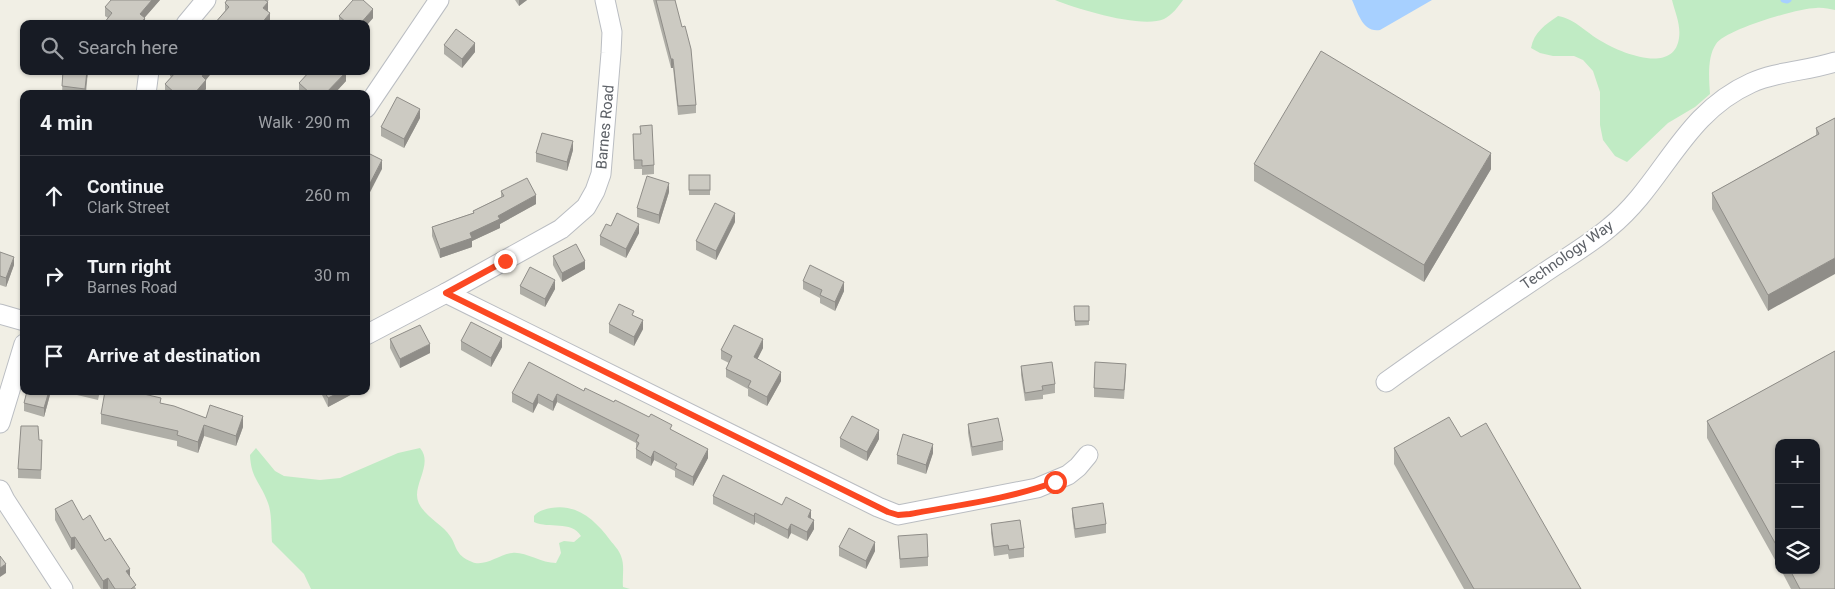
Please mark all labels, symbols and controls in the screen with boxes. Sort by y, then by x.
search box [20,20,370,75]
icon: search [38,34,66,62]
text: Search here [78,36,178,59]
street label: Barnes Road [592,84,618,170]
text: 4 min [40,111,93,135]
text: Walk · 290 m [258,113,350,132]
text: Continue [87,175,164,198]
icon: ahead [40,182,68,210]
text: 260 m [305,186,350,205]
text: Clark Street [87,198,170,217]
street label: Technology Way [1517,216,1617,294]
route end [494,250,517,273]
text: Turn right [87,255,171,278]
icon: right [40,262,68,290]
text: 30 m [314,266,350,285]
text: Barnes Road [87,278,177,297]
icon: arrive [40,342,68,370]
text: Arrive at destination [87,344,260,367]
map controls [1775,439,1820,574]
button: + [1775,439,1820,484]
route start [1044,471,1067,494]
button: − [1775,484,1820,529]
button: layers [1775,529,1820,574]

